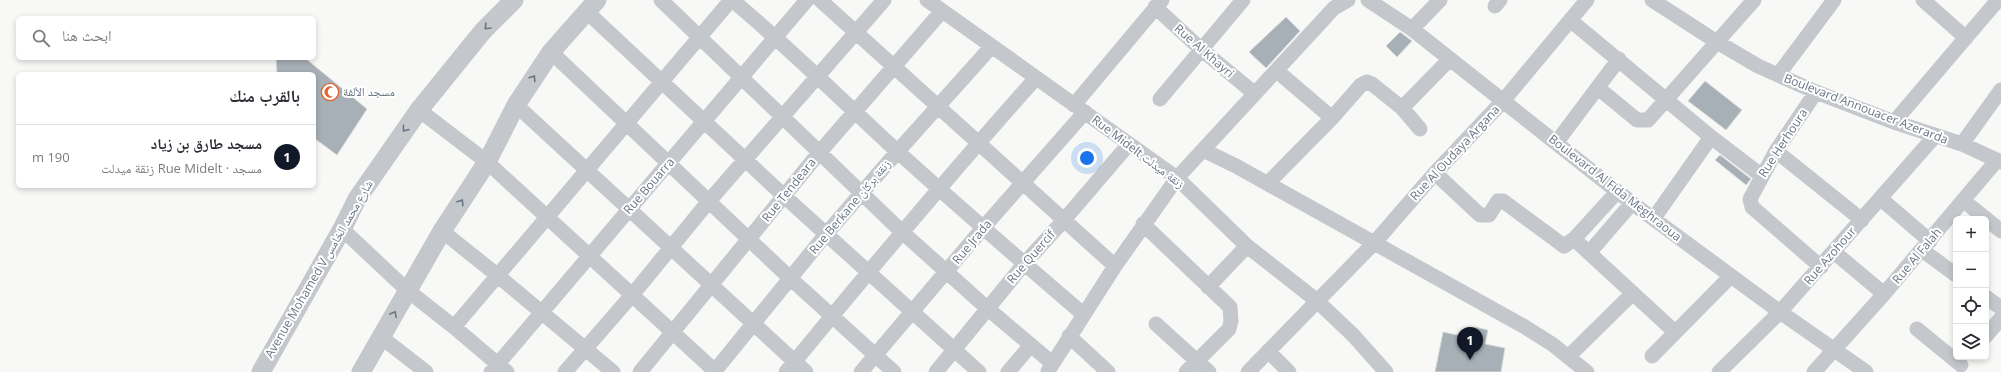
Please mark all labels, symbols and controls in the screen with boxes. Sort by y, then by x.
search box [16,16,316,60]
street label: Rue Al Khayri [1171,20,1238,81]
one-way arrow [484,22,492,30]
text: ابحث هنا [62,25,112,45]
icon: search [30,27,52,49]
street label: Boulevard Annouacer Azerarda [1782,69,1951,148]
one-way arrow [529,75,536,82]
mosque icon: مسجد الألفة [320,82,340,102]
place label: مسجد الألفة [343,83,395,100]
text: بالقرب منك [229,84,300,107]
street label: Rue Al Oudaya Argana [1406,101,1503,204]
street label: Rue Herhoura [1754,105,1811,180]
street label: Rue Midelt زنقة ميدلت [1088,111,1188,192]
one-way arrow [403,124,410,131]
street label: Boulevard Al Fida Meghraoua [1545,130,1685,245]
text: مسجد طارق بن زياد [151,133,262,153]
text: 190 m [32,148,70,166]
text: 1 [283,148,291,166]
your location [1077,148,1097,168]
street label: Rue Bouarra [619,154,678,218]
street label: Rue Tendeara [758,154,820,225]
street label: Rue Berkane زنقة بركان [805,156,894,258]
text: مسجد · Rue Midelt زنقة ميدلت [101,159,262,177]
street label: Avenue Mohamed V شارع محمد الخامس [261,177,377,361]
one-way arrow [456,199,463,206]
street label: Rue Jrada [948,216,995,268]
map controls [1953,216,1989,360]
button: + [1953,216,1989,252]
street label: Rue Azohour [1800,223,1860,288]
street label: Rue Al Falah [1888,224,1945,287]
street label: Rue Quercif [1003,226,1059,287]
button: − [1953,252,1989,288]
button: locate [1953,288,1989,324]
one-way arrow [389,311,397,318]
button: layers [1953,324,1989,360]
pin: 1 [1457,327,1483,360]

